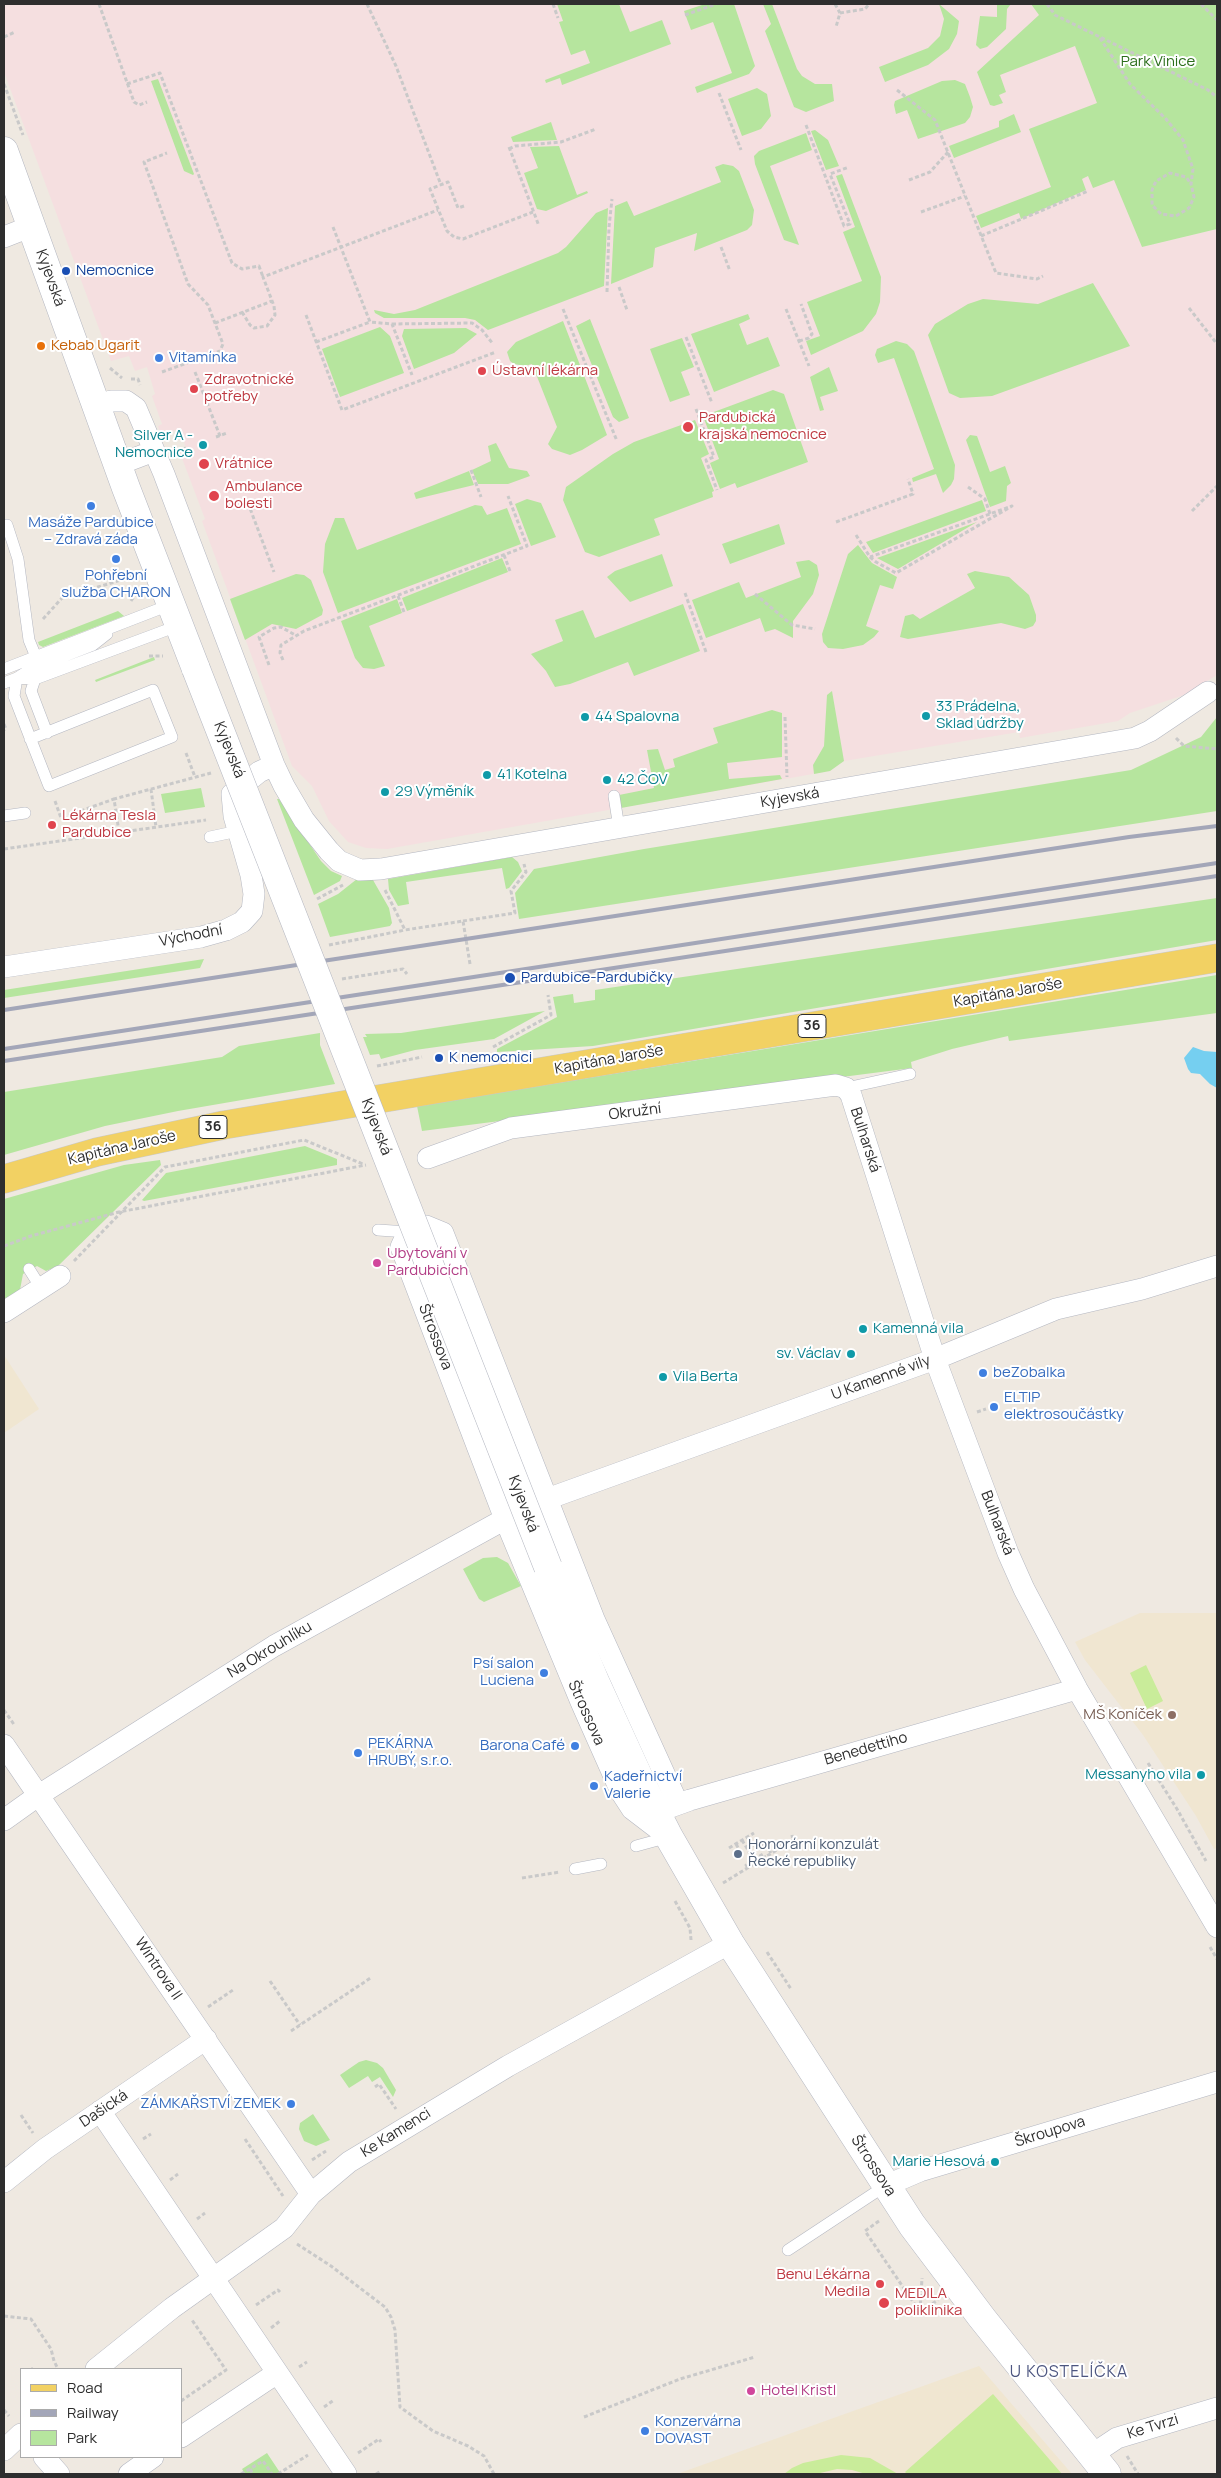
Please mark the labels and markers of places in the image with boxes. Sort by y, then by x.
place label: Nemocnice [76,262,154,280]
marker: Nemocnice [60,265,72,277]
place label: Kebab Ugarit [51,337,140,355]
marker: Kebab Ugarit [35,340,47,352]
place label: Vitamínka [169,349,236,367]
marker: Vitamínka [153,352,165,364]
place label: Ústavní lékárna [492,362,598,380]
marker: Ústavní lékárna [476,365,488,377]
place label: Zdravotnické potřeby [204,371,294,406]
marker: Zdravotnické potřeby [188,383,200,395]
place label: Pardubická krajská nemocnice [699,409,827,444]
marker: Pardubická krajská nemocnice [681,420,695,434]
place label: Silver A - Nemocnice [115,427,193,462]
marker: Silver A - Nemocnice [197,439,209,451]
place label: Vrátnice [215,455,273,473]
marker: Vrátnice [197,457,211,471]
place label: Ambulance bolesti [225,478,303,513]
marker: Ambulance bolesti [207,489,221,503]
marker: Masáže Pardubice – Zdravá záda [85,500,97,512]
place label: Masáže Pardubice – Zdravá záda [28,514,154,549]
marker: Pohřební služba CHARON [110,553,122,565]
place label: Pohřební služba CHARON [61,567,171,602]
place label: 33 Prádelna, Sklad údržby [936,698,1024,733]
place label: 44 Spalovna [595,708,679,726]
marker: 33 Prádelna, Sklad údržby [920,710,932,722]
marker: 44 Spalovna [579,711,591,723]
place label: 41 Kotelna [497,766,567,784]
marker: 41 Kotelna [481,769,493,781]
place label: 42 ČOV [617,771,668,789]
marker: 42 ČOV [601,774,613,786]
place label: 29 Výměník [395,783,474,801]
marker: 29 Výměník [379,786,391,798]
place label: Lékárna Tesla Pardubice [62,807,156,842]
marker: Lékárna Tesla Pardubice [46,819,58,831]
place label: Pardubice-Pardubičky [521,969,673,987]
marker: Pardubice-Pardubičky [503,971,517,985]
place label: K nemocnici [449,1049,532,1067]
marker: K nemocnici [433,1052,445,1064]
place label: Ubytování v Pardubicích [387,1245,468,1280]
marker: Ubytování v Pardubicích [371,1257,383,1269]
place label: Kamenná vila [873,1320,964,1338]
marker: Kamenná vila [857,1323,869,1335]
place label: sv. Václav [776,1345,841,1363]
marker: sv. Václav [845,1348,857,1360]
place label: beZobalka [993,1364,1065,1382]
marker: beZobalka [977,1367,989,1379]
place label: Vila Berta [673,1368,738,1386]
marker: Vila Berta [657,1371,669,1383]
place label: ELTIP elektrosoučástky [1004,1389,1124,1424]
marker: ELTIP elektrosoučástky [988,1401,1000,1413]
place label: Psí salon Luciena [473,1655,534,1690]
marker: Psí salon Luciena [538,1667,550,1679]
place label: MŠ Koníček [1083,1706,1162,1724]
marker: MŠ Koníček [1166,1709,1178,1721]
place label: PEKÁRNA HRUBÝ, s.r.o. [368,1735,452,1770]
place label: Barona Café [480,1737,565,1755]
marker: Barona Café [569,1740,581,1752]
marker: PEKÁRNA HRUBÝ, s.r.o. [352,1747,364,1759]
place label: Messanyho vila [1085,1766,1191,1784]
place label: Kadeřnictví Valerie [604,1768,682,1803]
marker: Messanyho vila [1195,1769,1207,1781]
marker: Kadeřnictví Valerie [588,1780,600,1792]
place label: Honorární konzulát Řecké republiky [748,1836,879,1871]
marker: Honorární konzulát Řecké republiky [732,1848,744,1860]
place label: ZÁMKAŘSTVÍ ZEMEK [140,2095,281,2113]
marker: ZÁMKAŘSTVÍ ZEMEK [285,2098,297,2110]
place label: Marie Hesová [892,2153,985,2171]
marker: Marie Hesová [989,2156,1001,2168]
place label: Benu Lékárna Medila [777,2266,870,2301]
marker: Benu Lékárna Medila [874,2278,886,2290]
place label: MEDILA poliklinika [895,2285,962,2320]
marker: MEDILA poliklinika [877,2296,891,2310]
place label: Hotel Kristl [761,2382,836,2400]
marker: Hotel Kristl [745,2385,757,2397]
place label: Konzervárna DOVAST [655,2413,741,2448]
marker: Konzervárna DOVAST [639,2425,651,2437]

